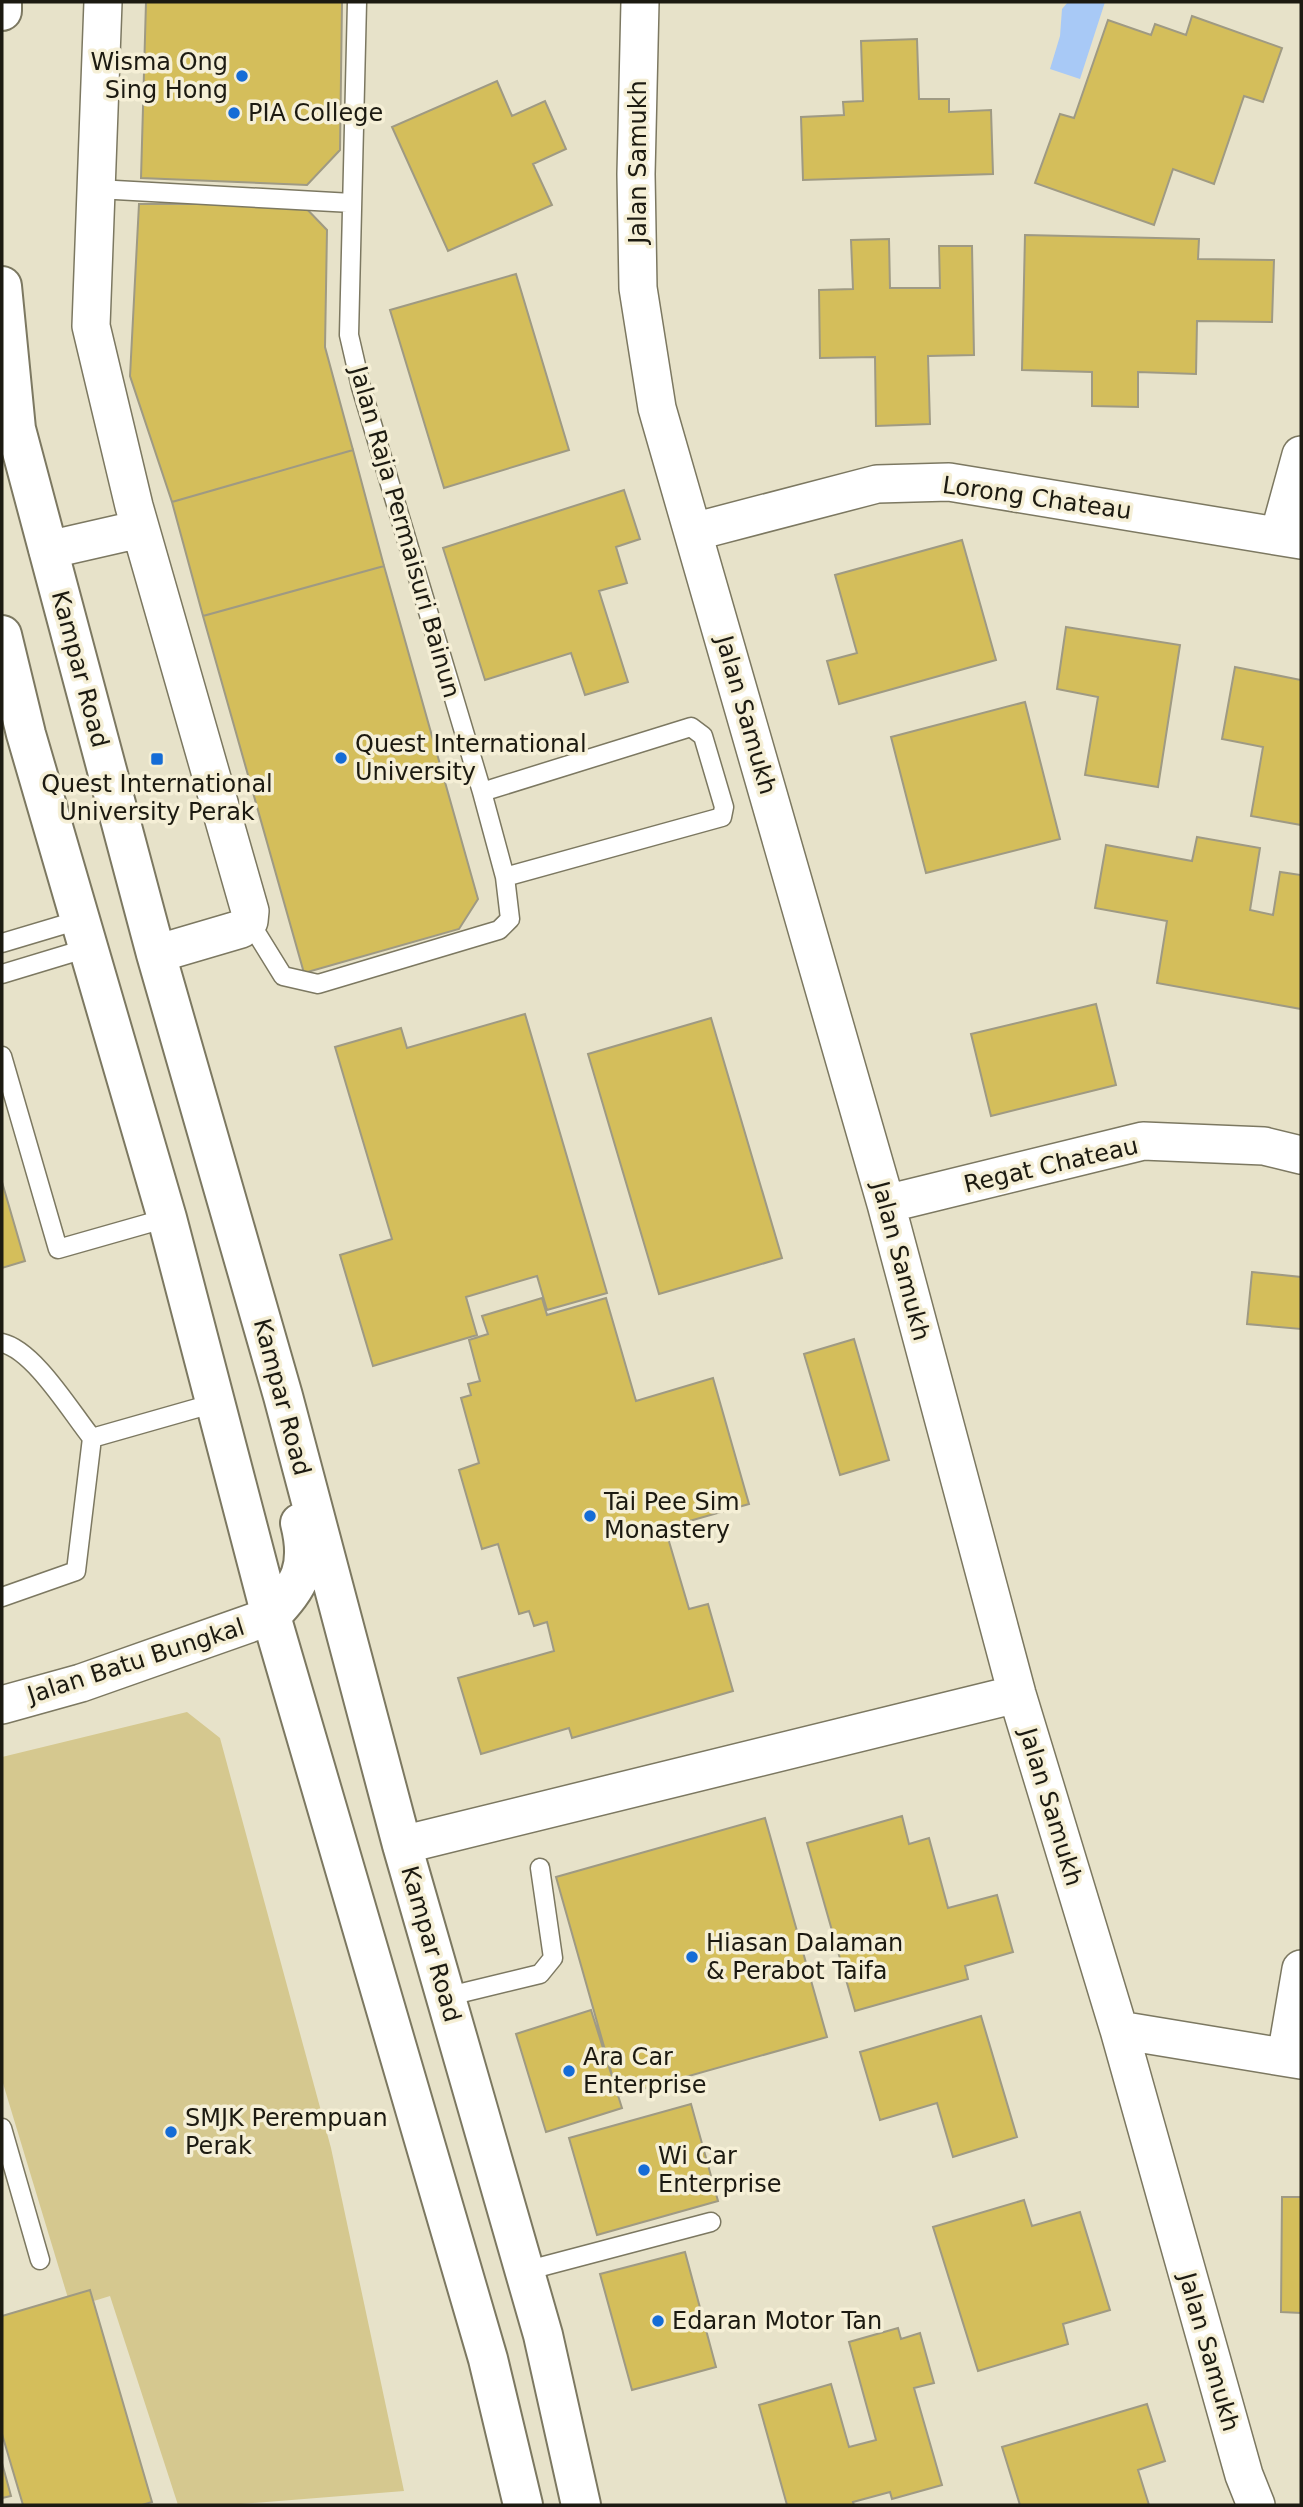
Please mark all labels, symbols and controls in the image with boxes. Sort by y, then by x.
place label: Wisma Ong Sing Hong [91,48,228,104]
marker: Wisma Ong Sing Hong [234,68,250,84]
street label: Jalan Samukh [624,80,652,246]
place label: PIA College [248,99,383,127]
marker: PIA College [226,105,242,121]
street label: Jalan Raja Permaisuri Bainun [344,361,466,701]
street label: Lorong Chateau [941,471,1133,525]
street label: Kampar Road [46,588,114,750]
street label: Jalan Samukh [709,631,782,798]
place label: Quest International University [355,730,587,786]
marker: Quest International University [333,750,349,766]
marker: Quest International University Perak [149,751,165,767]
place label: Quest International University Perak [41,770,273,826]
street label: Regat Chateau [961,1131,1141,1199]
street label: Jalan Samukh [866,1176,936,1344]
street label: Kampar Road [248,1316,316,1478]
place label: Tai Pee Sim Monastery [603,1488,740,1544]
marker: Tai Pee Sim Monastery [582,1508,598,1524]
street label: Jalan Batu Bungkal [22,1613,248,1710]
street label: Jalan Samukh [1013,1723,1088,1889]
street label: Kampar Road [395,1863,467,2025]
place label: Hiasan Dalaman & Perabot Taifa [706,1929,903,1985]
marker: Hiasan Dalaman & Perabot Taifa [684,1949,700,1965]
place label: Ara Car Enterprise [583,2043,706,2099]
marker: Ara Car Enterprise [561,2063,577,2079]
place label: SMJK Perempuan Perak [185,2104,388,2160]
marker: SMJK Perempuan Perak [163,2124,179,2140]
place label: Wi Car Enterprise [658,2142,781,2198]
marker: Wi Car Enterprise [636,2162,652,2178]
street label: Jalan Samukh [1172,2268,1245,2435]
place label: Edaran Motor Tan [672,2307,882,2335]
marker: Edaran Motor Tan [650,2313,666,2329]

